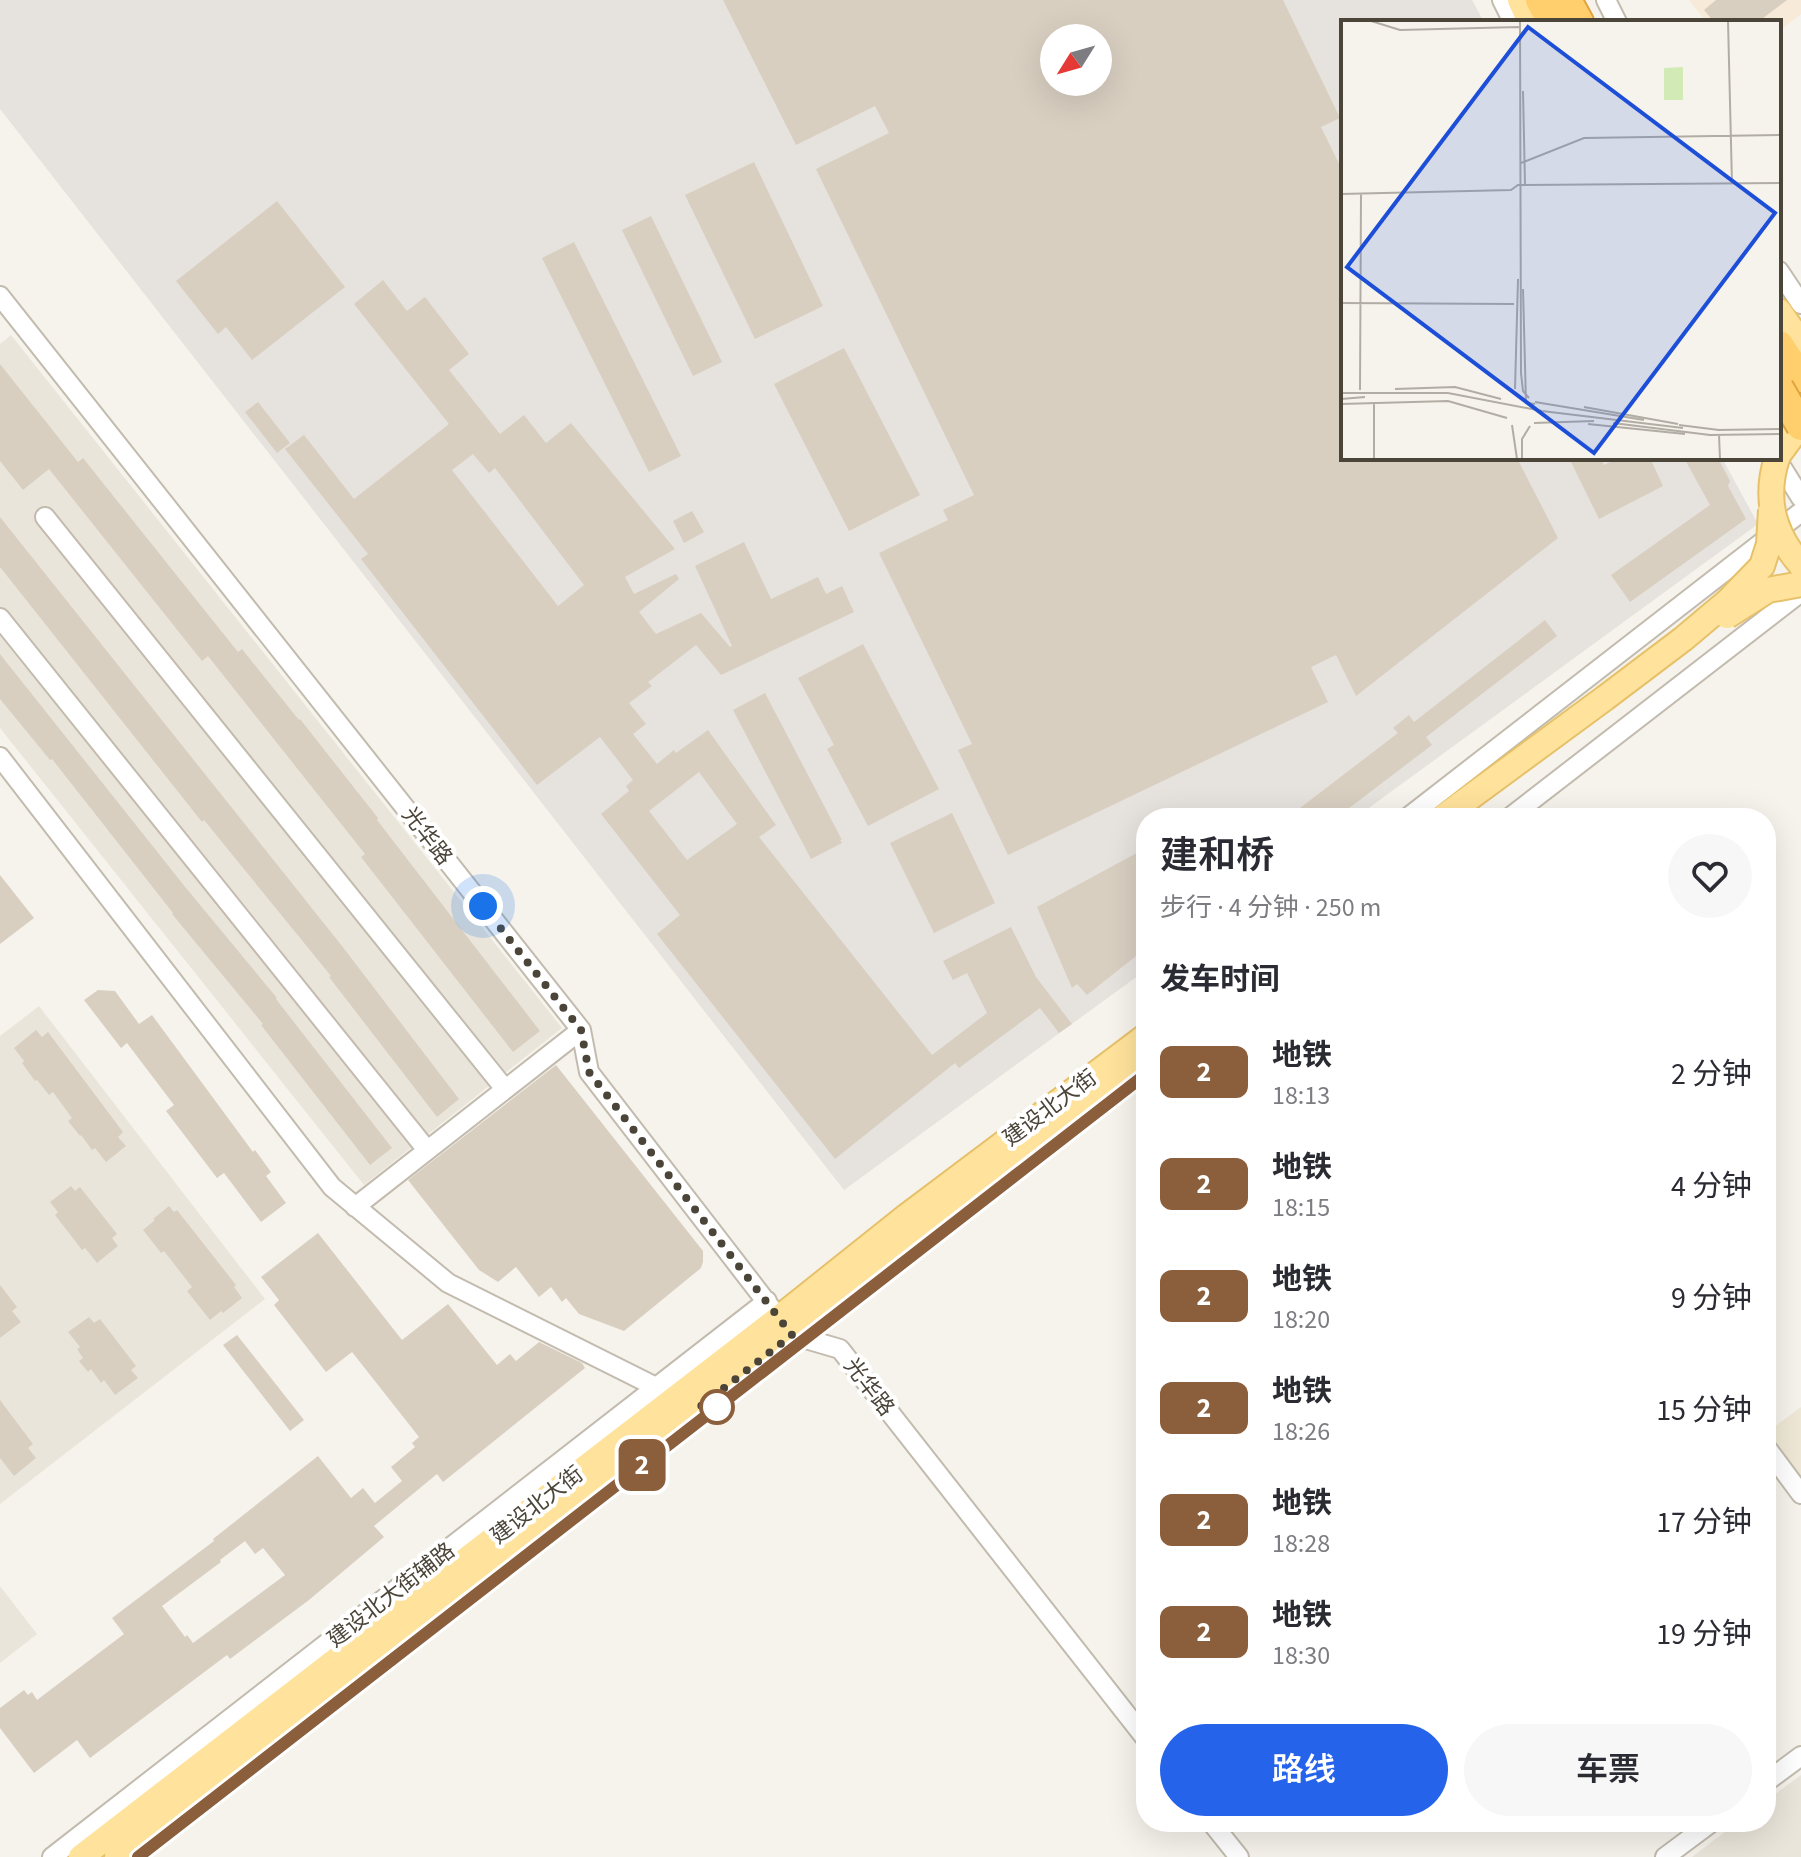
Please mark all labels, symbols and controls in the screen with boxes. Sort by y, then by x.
inset map [1341,20,1781,460]
north arrow [1040,24,1112,96]
map controls [1040,24,1112,96]
street label: 光华路 [394,800,460,872]
text: 建和桥 [1160,829,1274,883]
button: heart [1668,834,1752,918]
your location [463,886,503,926]
text: 步行 · 4 分钟 · 250 m [1160,889,1381,926]
text: 发车时间 [1160,958,1280,1001]
text: 地铁 [1272,1034,1332,1077]
text: 2 [1197,1052,1211,1092]
text: 2 分钟 [1671,1053,1752,1096]
street label: 建设北大街 [996,1062,1104,1154]
text: 18:13 [1272,1077,1330,1114]
text: 地铁 [1272,1146,1332,1189]
text: 2 [1197,1164,1211,1204]
text: 4 分钟 [1671,1165,1752,1208]
text: 18:15 [1272,1189,1330,1226]
text: 地铁 [1272,1258,1332,1301]
text: 2 [1197,1276,1211,1316]
text: 9 分钟 [1671,1277,1752,1320]
text: 18:20 [1272,1301,1330,1338]
street label: 光华路 [836,1351,902,1423]
text: 地铁 [1272,1370,1332,1413]
text: 2 [1197,1388,1211,1428]
text: 15 分钟 [1656,1389,1752,1432]
unlabelled marker [700,1390,734,1424]
text: 18:26 [1272,1413,1330,1450]
line badge: 2 [616,1439,668,1491]
text: 2 [635,1445,649,1485]
street label: 建设北大街 [484,1459,590,1551]
text: 地铁 [1272,1482,1332,1525]
text: 2 [1197,1500,1211,1540]
text: 17 分钟 [1656,1501,1752,1544]
text: 18:28 [1272,1525,1330,1562]
street label: 建设北大街辅路 [320,1535,462,1655]
text: 地铁 [1272,1594,1332,1637]
text: 2 [1197,1612,1211,1652]
text: 19 分钟 [1656,1613,1752,1656]
text: 18:30 [1272,1637,1330,1674]
button: 路线 [1160,1724,1448,1816]
button: 车票 [1464,1724,1752,1816]

